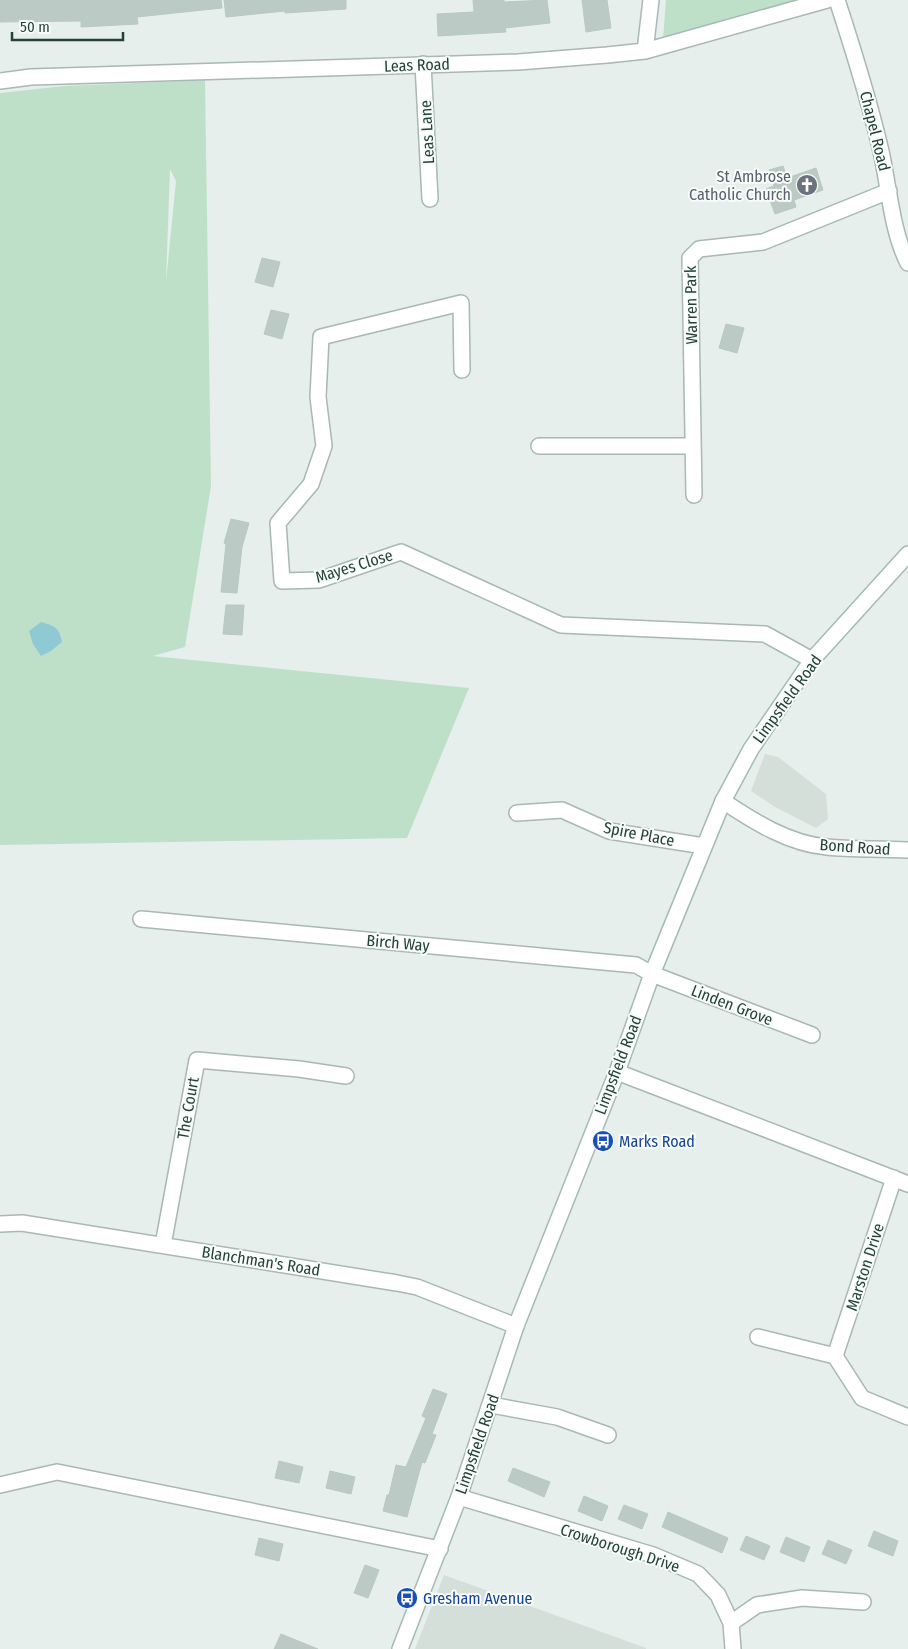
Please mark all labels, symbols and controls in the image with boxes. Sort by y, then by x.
scale bar [12,10,124,42]
text: 50 m [20,18,50,36]
street label: Leas Road [384,54,450,76]
street label: Chapel Road [856,89,894,173]
street label: Leas Lane [416,99,438,164]
place label: St Ambrose Catholic Church [689,167,791,204]
church icon: St Ambrose Catholic Church [795,173,819,197]
street label: Warren Park [681,265,701,344]
street label: Mayes Close [313,545,395,587]
street label: Limpsfield Road [749,651,825,747]
street label: Spire Place [602,818,676,850]
street label: Bond Road [819,835,891,859]
street label: Birch Way [366,931,431,955]
street label: Linden Grove [689,981,776,1029]
street label: Limpsfield Road [590,1013,646,1117]
street label: The Court [173,1075,203,1141]
bus stop icon: Marks Road [591,1129,615,1153]
place label: Marks Road [619,1132,695,1151]
street label: Marston Drive [842,1221,888,1313]
street label: Blanchman's Road [200,1242,322,1280]
street label: Limpsfield Road [451,1391,503,1497]
street label: Crowborough Drive [558,1520,682,1576]
bus stop icon: Gresham Avenue [395,1586,419,1610]
place label: Gresham Avenue [423,1589,533,1608]

